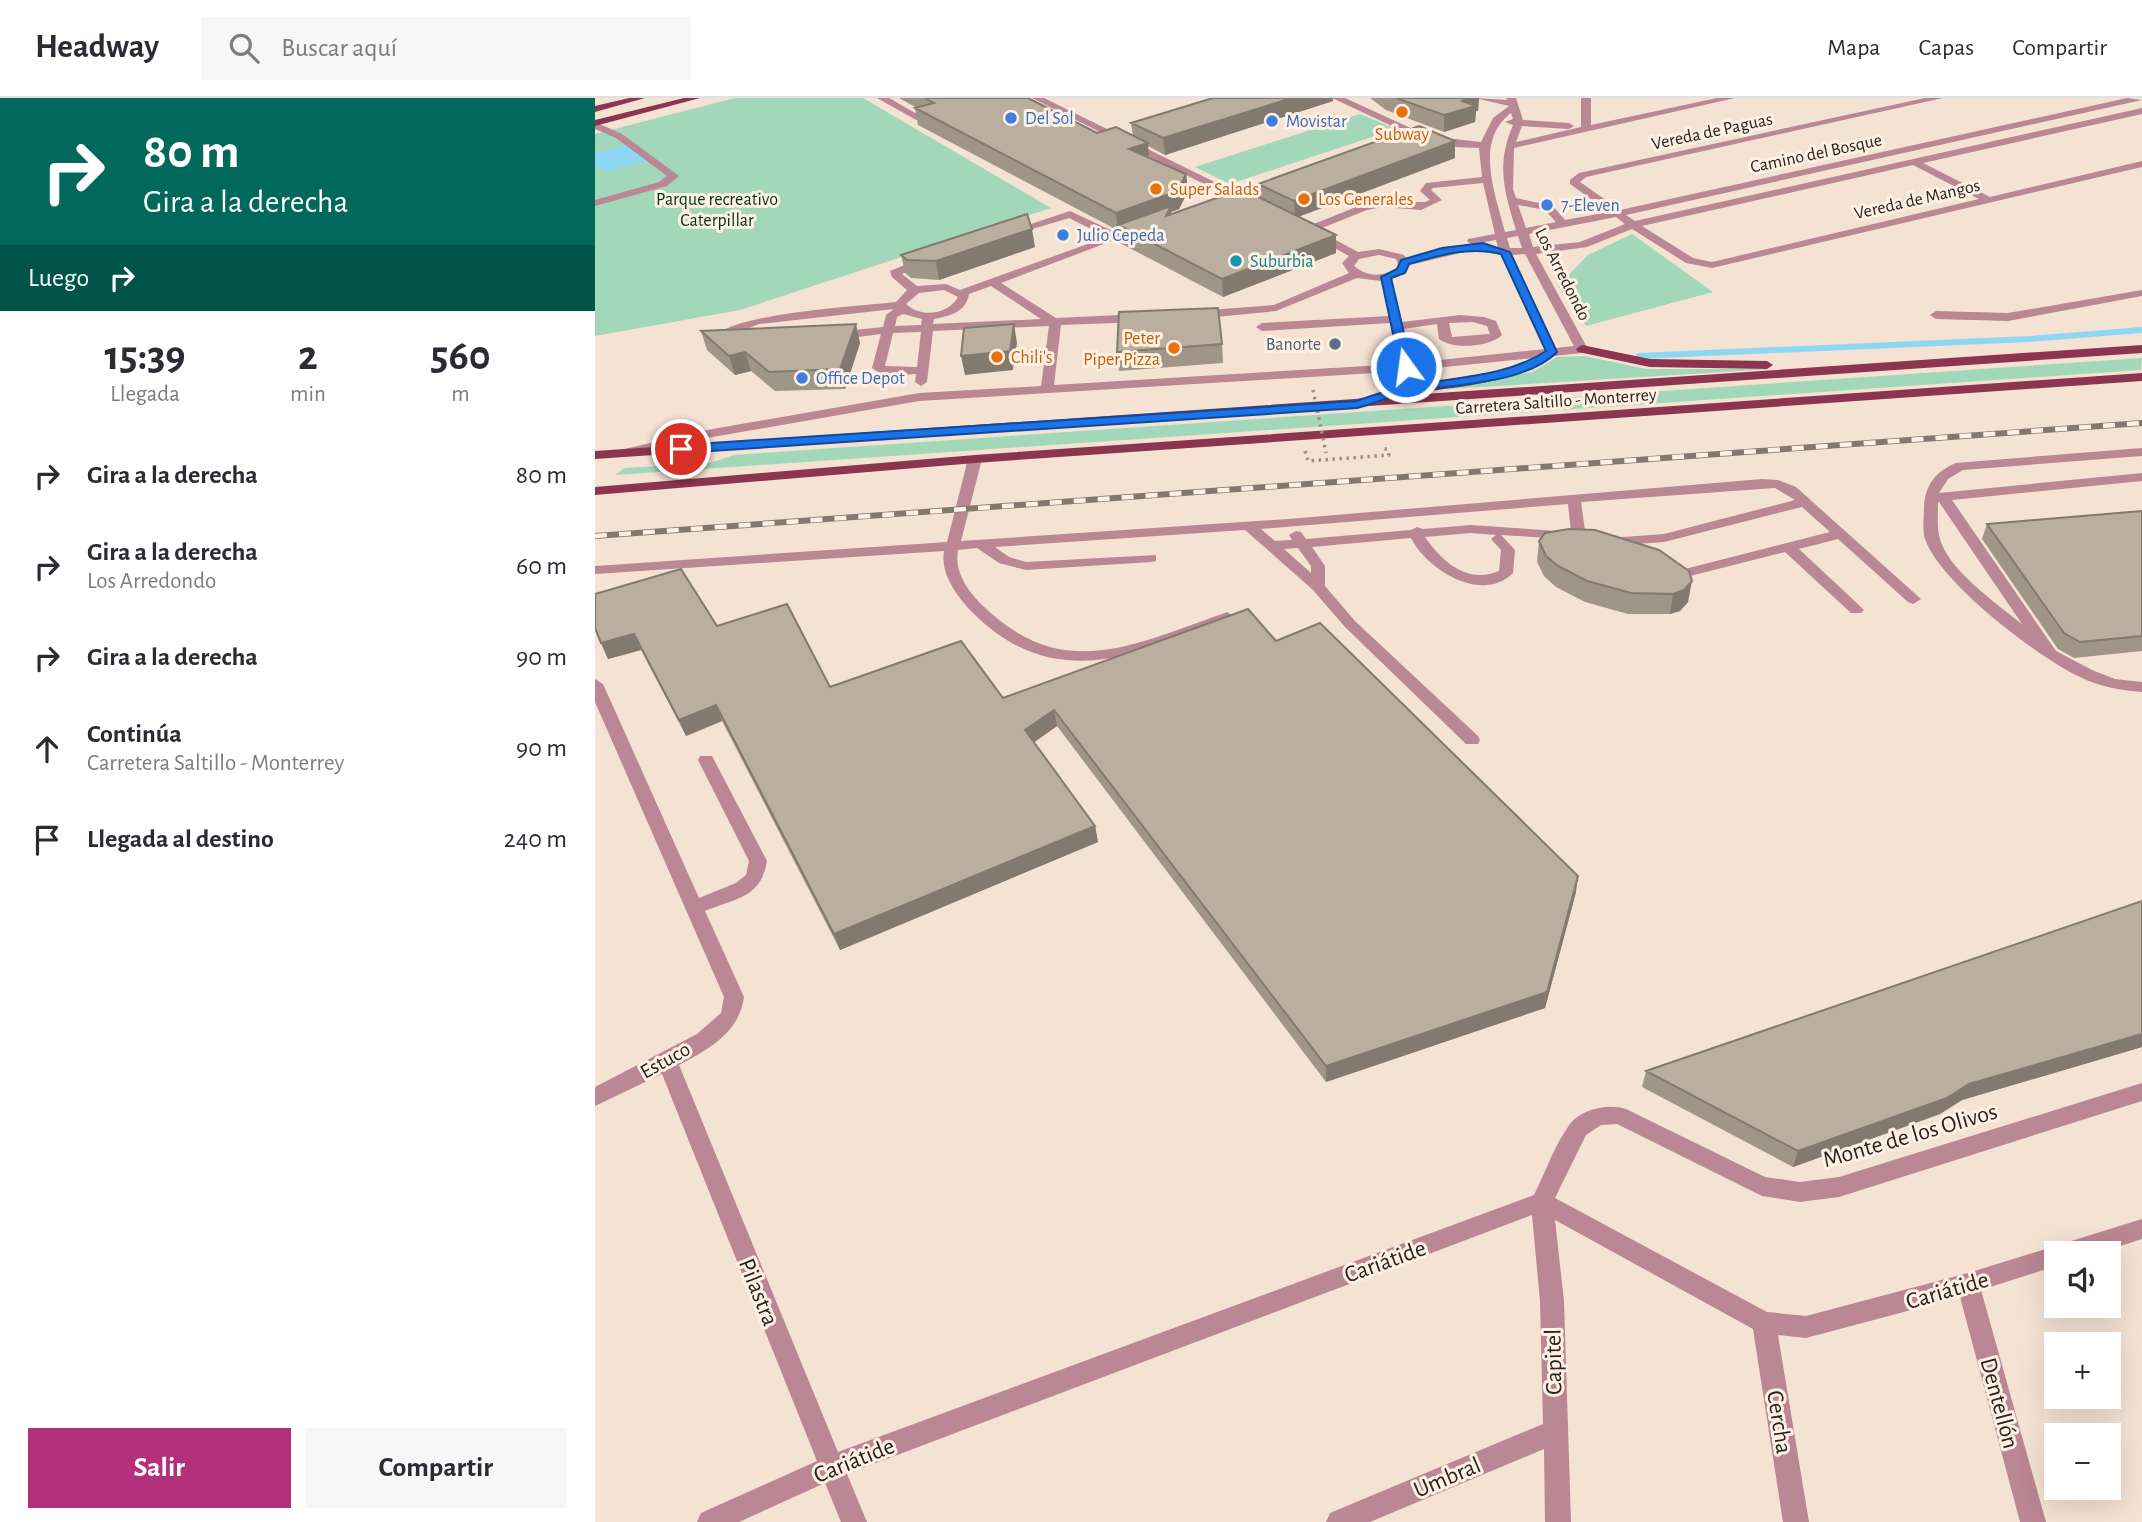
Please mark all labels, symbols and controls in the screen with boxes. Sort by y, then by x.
search box [201,17,691,80]
icon: search [225,29,263,67]
text: Headway [35,31,159,64]
text: Buscar aquí [281,35,397,61]
text: Mapa [1827,36,1880,60]
text: Capas [1918,36,1974,60]
text: Compartir [2012,36,2107,60]
marker: Subway [1394,104,1410,120]
marker: Del Sol [1003,110,1019,126]
place label: Del Sol [1025,110,1074,128]
street label: Vereda de Paguas [1650,110,1774,154]
marker: Movistar [1264,113,1280,129]
place label: Movistar [1286,113,1347,131]
icon: right [28,126,119,217]
place label: Subway [1375,126,1429,144]
text: 80 m [143,128,240,177]
street label: Camino del Bosque [1749,131,1884,177]
street label: Vereda de Mangos [1853,177,1982,223]
marker: Super Salads [1148,181,1164,197]
place label: Super Salads [1170,181,1259,199]
text: Gira a la derecha [143,186,348,218]
park label: Parque recreativo Caterpillar [656,191,778,230]
marker: Los Generales [1296,191,1312,207]
place label: Los Generales [1318,191,1413,209]
marker: 7-Eleven [1539,197,1555,213]
place label: 7-Eleven [1561,197,1620,215]
street label: Los Arredondo [1531,225,1593,324]
marker: Julio Cepeda [1055,227,1071,243]
place label: Julio Cepeda [1077,227,1165,245]
marker: Suburbia [1228,253,1244,269]
place label: Suburbia [1250,253,1314,271]
icon: right [103,259,141,297]
text: Luego [28,265,89,291]
place label: Peter Piper Pizza [1083,330,1160,369]
position arrow [1369,330,1443,404]
text: 15:39 [104,335,186,377]
text: 2 [298,335,318,377]
text: 560 [430,335,491,377]
place label: Banorte [1266,336,1321,354]
marker: Banorte [1327,336,1343,352]
marker: Peter Piper Pizza [1166,340,1182,356]
marker: Chili's [989,349,1005,365]
place label: Chili's [1011,349,1053,367]
marker: Office Depot [794,370,810,386]
place label: Office Depot [816,370,905,388]
text: Llegada [110,383,180,406]
text: min [290,383,326,406]
text: m [451,383,470,406]
street label: Carretera Saltillo - Monterrey [1455,386,1657,418]
pin [651,419,711,479]
icon: arrive [662,430,700,468]
icon: right [28,457,66,495]
text: Gira a la derecha [87,462,258,488]
text: 80 m [516,462,567,488]
text: Gira a la derecha [87,539,258,565]
icon: right [28,548,66,586]
text: 60 m [516,553,567,579]
text: Los Arredondo [87,570,216,593]
icon: right [28,639,66,677]
text: Gira a la derecha [87,644,258,670]
text: 90 m [516,644,567,670]
text: Continúa [87,721,182,747]
icon: ahead [28,730,66,768]
text: 90 m [516,735,567,761]
text: Carretera Saltillo - Monterrey [87,752,344,775]
icon: arrive [28,821,66,859]
text: Llegada al destino [87,826,274,852]
text: 240 m [504,826,567,852]
street label: Estuco [637,1038,694,1083]
street label: Monte de los Olivos [1820,1100,2000,1172]
street label: Cariátide [1341,1236,1429,1288]
map controls [2044,1241,2121,1500]
button: sound [2044,1241,2121,1318]
street label: Pilastra [734,1255,782,1330]
street label: Cariátide [1903,1268,1991,1314]
street label: Capitel [1541,1329,1567,1395]
button: + [2044,1332,2121,1409]
street label: Dentellón [1975,1355,2023,1451]
street label: Cercha [1762,1389,1796,1455]
button: − [2044,1423,2121,1500]
button: Salir [28,1428,291,1508]
button: Compartir [305,1428,567,1508]
street label: Cariátide [811,1434,898,1488]
street label: Umbral [1410,1453,1484,1503]

